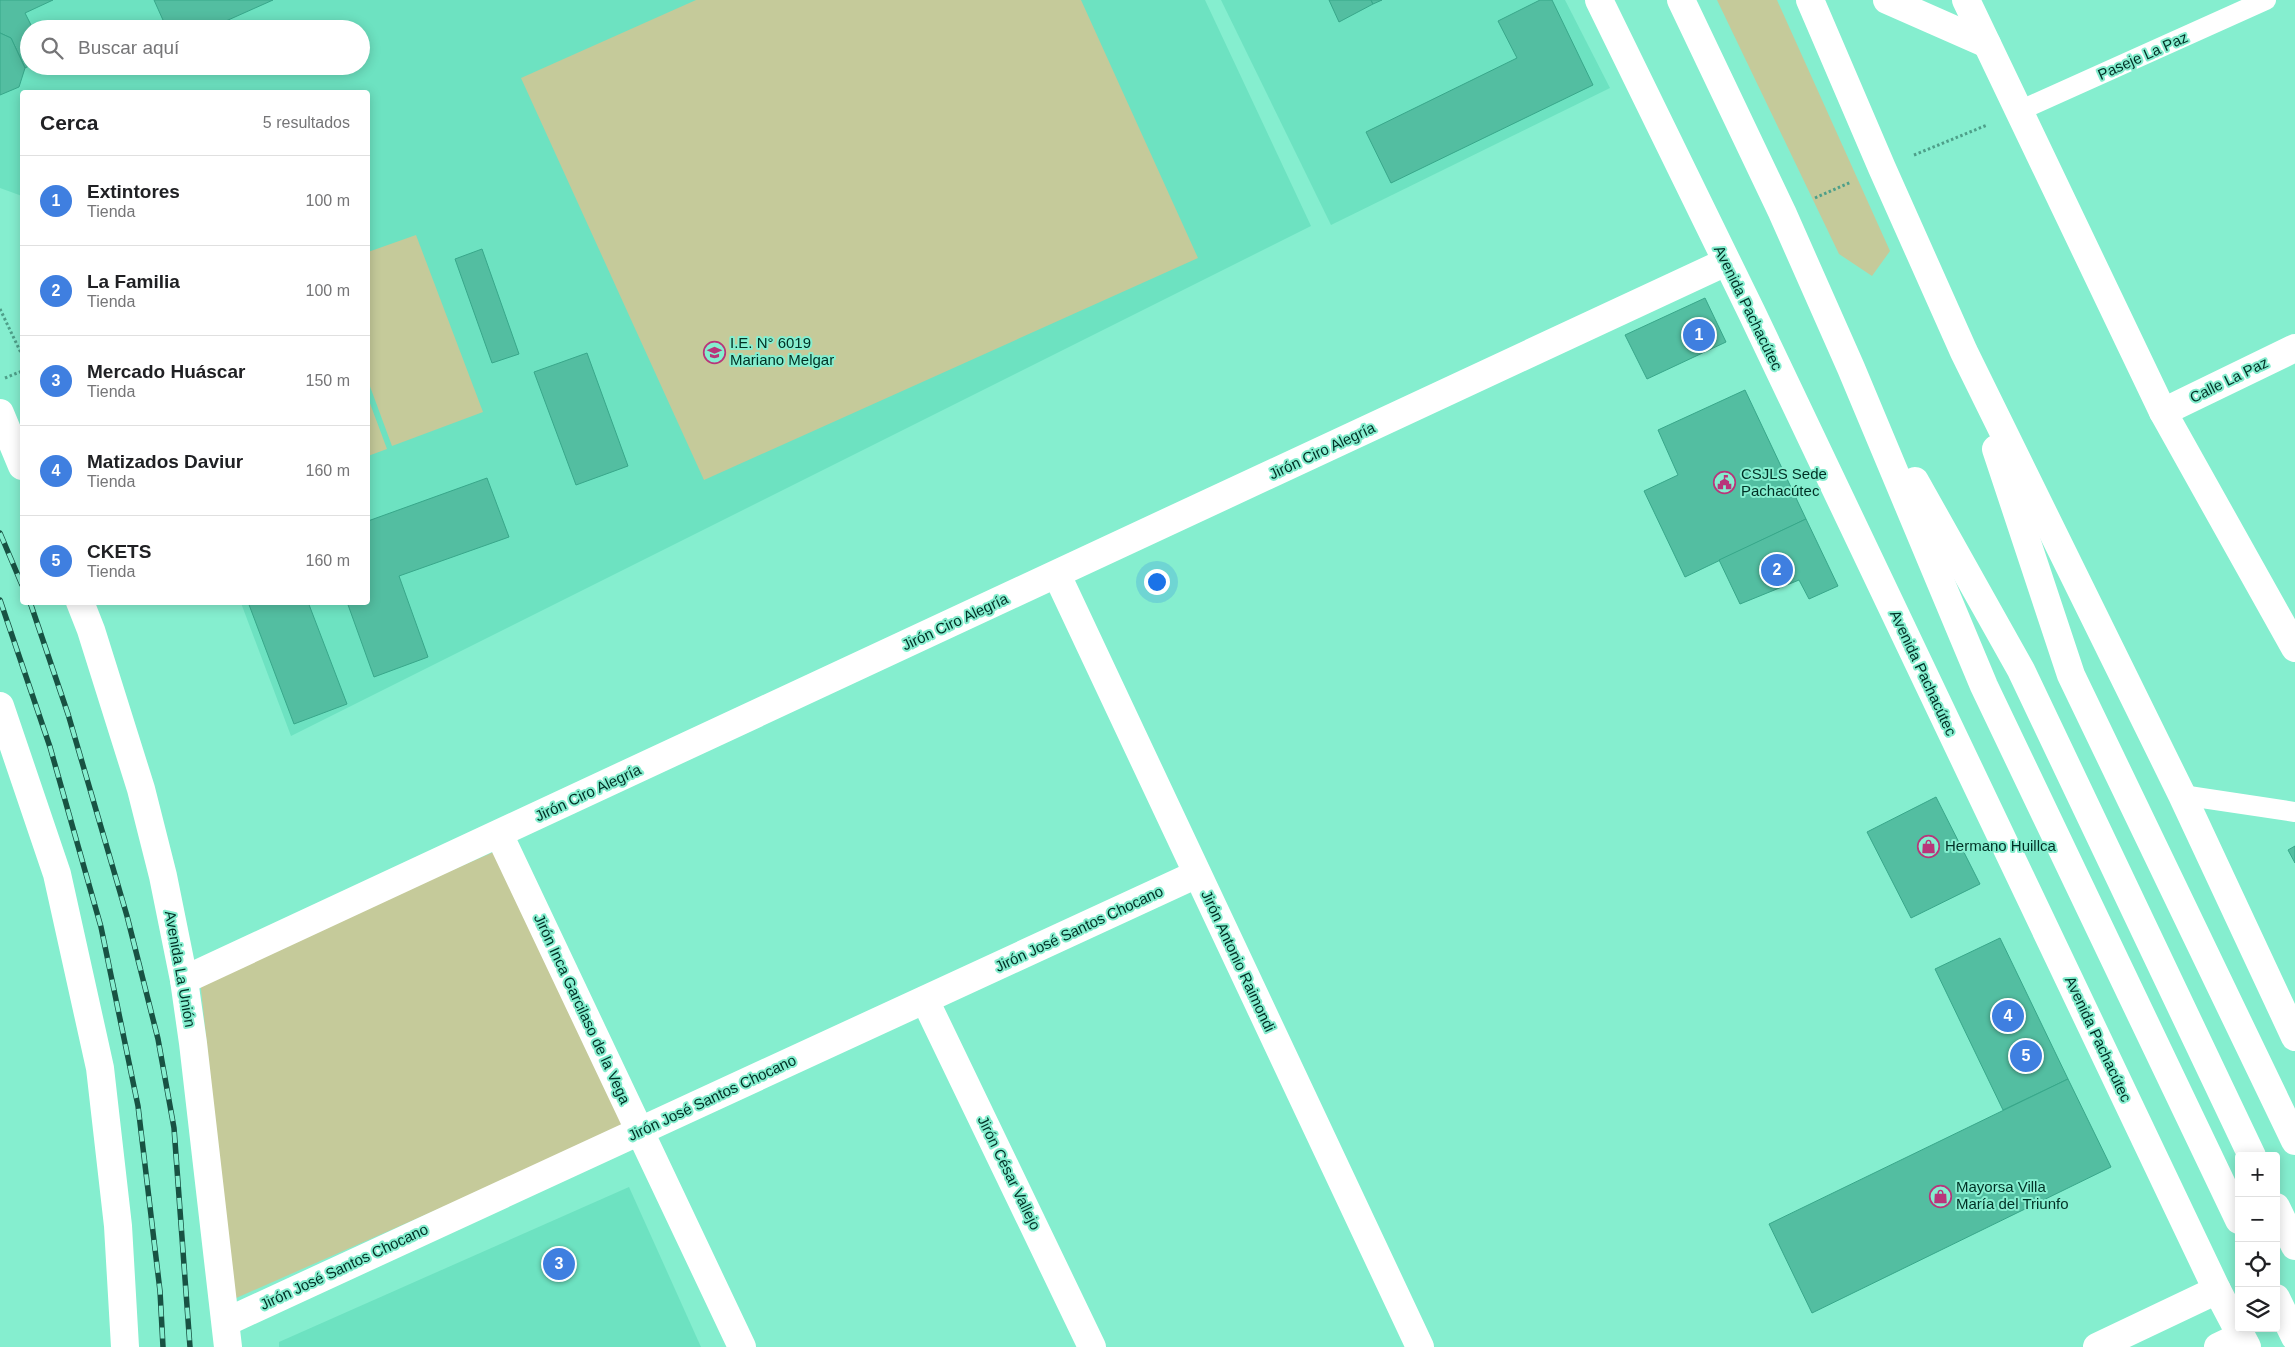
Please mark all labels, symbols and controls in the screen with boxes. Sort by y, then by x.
search box [20,20,370,75]
street label: Paseje La Paz [2095,28,2190,83]
icon: search [38,34,66,62]
text: Buscar aquí [78,37,179,58]
text: Cerca [40,111,98,134]
text: 5 resultados [263,114,350,131]
text: Extintores [87,181,180,202]
text: 1 [52,192,60,209]
text: 100 m [306,192,350,209]
text: Tienda [87,203,135,220]
street label: Avenida Pachacútec [1711,243,1786,373]
text: La Familia [87,271,180,292]
text: 2 [52,282,60,299]
text: 100 m [306,282,350,299]
text: Tienda [87,293,135,310]
pin: 1 [1683,316,1715,354]
place label: I.E. N° 6019 Mariano Melgar [730,334,834,368]
school or university icon: I.E. N° 6019 Mariano Melgar [702,340,726,364]
street label: Calle La Paz [2187,353,2271,406]
text: Mercado Huáscar [87,361,245,382]
text: 3 [52,372,60,389]
text: 150 m [306,372,350,389]
text: Tienda [87,383,135,400]
street label: Jirón Ciro Alegría [1266,418,1378,483]
text: Matizados Daviur [87,451,243,472]
text: 4 [52,462,60,479]
text: 160 m [306,462,350,479]
place label: CSJLS Sede Pachacútec [1741,465,1827,499]
public building icon: CSJLS Sede Pachacútec [1713,471,1737,495]
text: Tienda [87,473,135,490]
text: CKETS [87,541,151,562]
pin: 2 [1761,551,1793,589]
text: 5 [52,552,60,569]
text: 160 m [306,552,350,569]
text: Tienda [87,563,135,580]
your location [1144,569,1170,595]
street label: Jirón Ciro Alegría [899,589,1011,654]
street label: Avenida Pachacútec [1887,607,1960,739]
street label: Jirón Ciro Alegría [532,760,644,825]
shop icon: Hermano Huillca [1917,834,1941,858]
place label: Hermano Huillca [1945,837,2057,854]
street label: Jirón José Santos Chocano [992,882,1166,975]
street label: Jirón Antonio Raimondi [1198,887,1279,1034]
street label: Avenida La Unión [162,909,199,1029]
street label: Jirón Inca Garcilaso de la Vega [531,911,634,1107]
street label: Avenida Pachacútec [2062,973,2135,1105]
pin: 4 [1992,997,2024,1035]
pin: 5 [2010,1037,2042,1075]
street label: Jirón José Santos Chocano [625,1051,799,1144]
street label: Jirón César Vallejo [974,1113,1044,1233]
map controls [2235,1152,2280,1332]
button: + [2235,1152,2280,1197]
place label: Mayorsa Villa María del Triunfo [1956,1178,2069,1212]
shop icon: Mayorsa Villa María del Triunfo [1928,1184,1952,1208]
button: − [2235,1197,2280,1242]
street label: Jirón José Santos Chocano [257,1220,431,1313]
button: locate [2235,1242,2280,1287]
pin: 3 [543,1245,575,1283]
button: layers [2235,1287,2280,1332]

